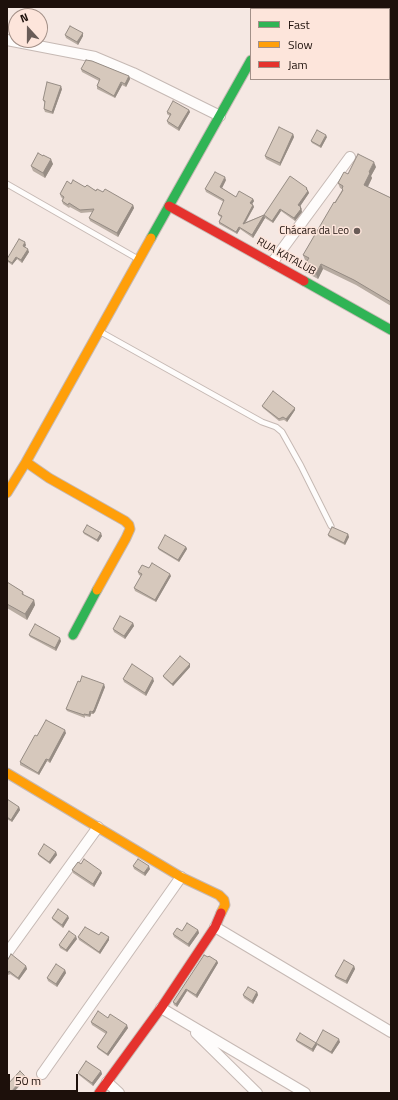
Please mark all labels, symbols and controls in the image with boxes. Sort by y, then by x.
north arrow [8,8,48,48]
legend [250,8,390,80]
text: N [18,9,30,27]
text: Fast [288,15,310,34]
text: Slow [288,35,313,54]
text: Jam [288,55,308,74]
place label: Chácara da Leo [279,224,349,238]
marker: Chácara da Leo [352,226,362,236]
street label: RUA KATALUB [254,235,318,279]
scale bar [10,1066,80,1092]
text: 50 m [15,1071,41,1090]

